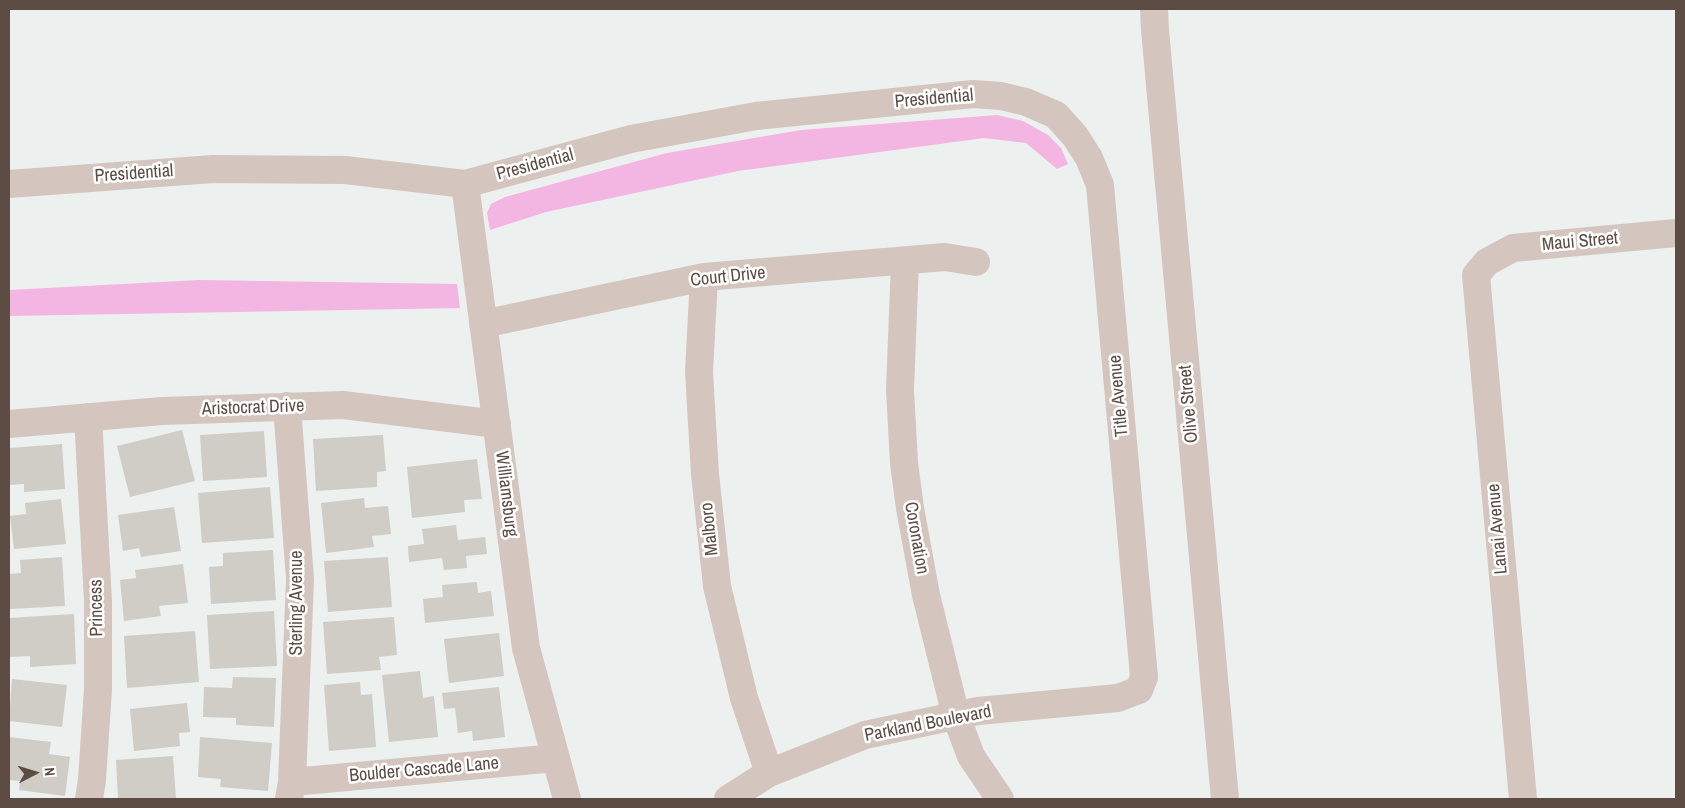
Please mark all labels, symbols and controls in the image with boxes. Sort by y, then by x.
street label: Presidential [894,85,974,113]
street label: Presidential [494,144,576,186]
street label: Presidential [94,160,174,188]
street label: Maui Street [1541,228,1619,256]
street label: Court Drive [689,262,767,292]
street label: Title Avenue [1105,354,1133,438]
street label: Olive Street [1175,364,1203,444]
street label: Aristocrat Drive [201,395,305,421]
street label: Williamsburg [490,450,522,538]
street label: Lanai Avenue [1483,483,1513,575]
street label: Coronation [899,500,933,576]
street label: Malboro [696,501,724,557]
street label: Sterling Avenue [286,551,308,655]
street label: Princess [86,579,108,637]
street label: Parkland Boulevard [863,701,993,747]
north arrow [10,748,60,798]
street label: Boulder Cascade Lane [348,753,500,787]
text: N [41,767,59,777]

